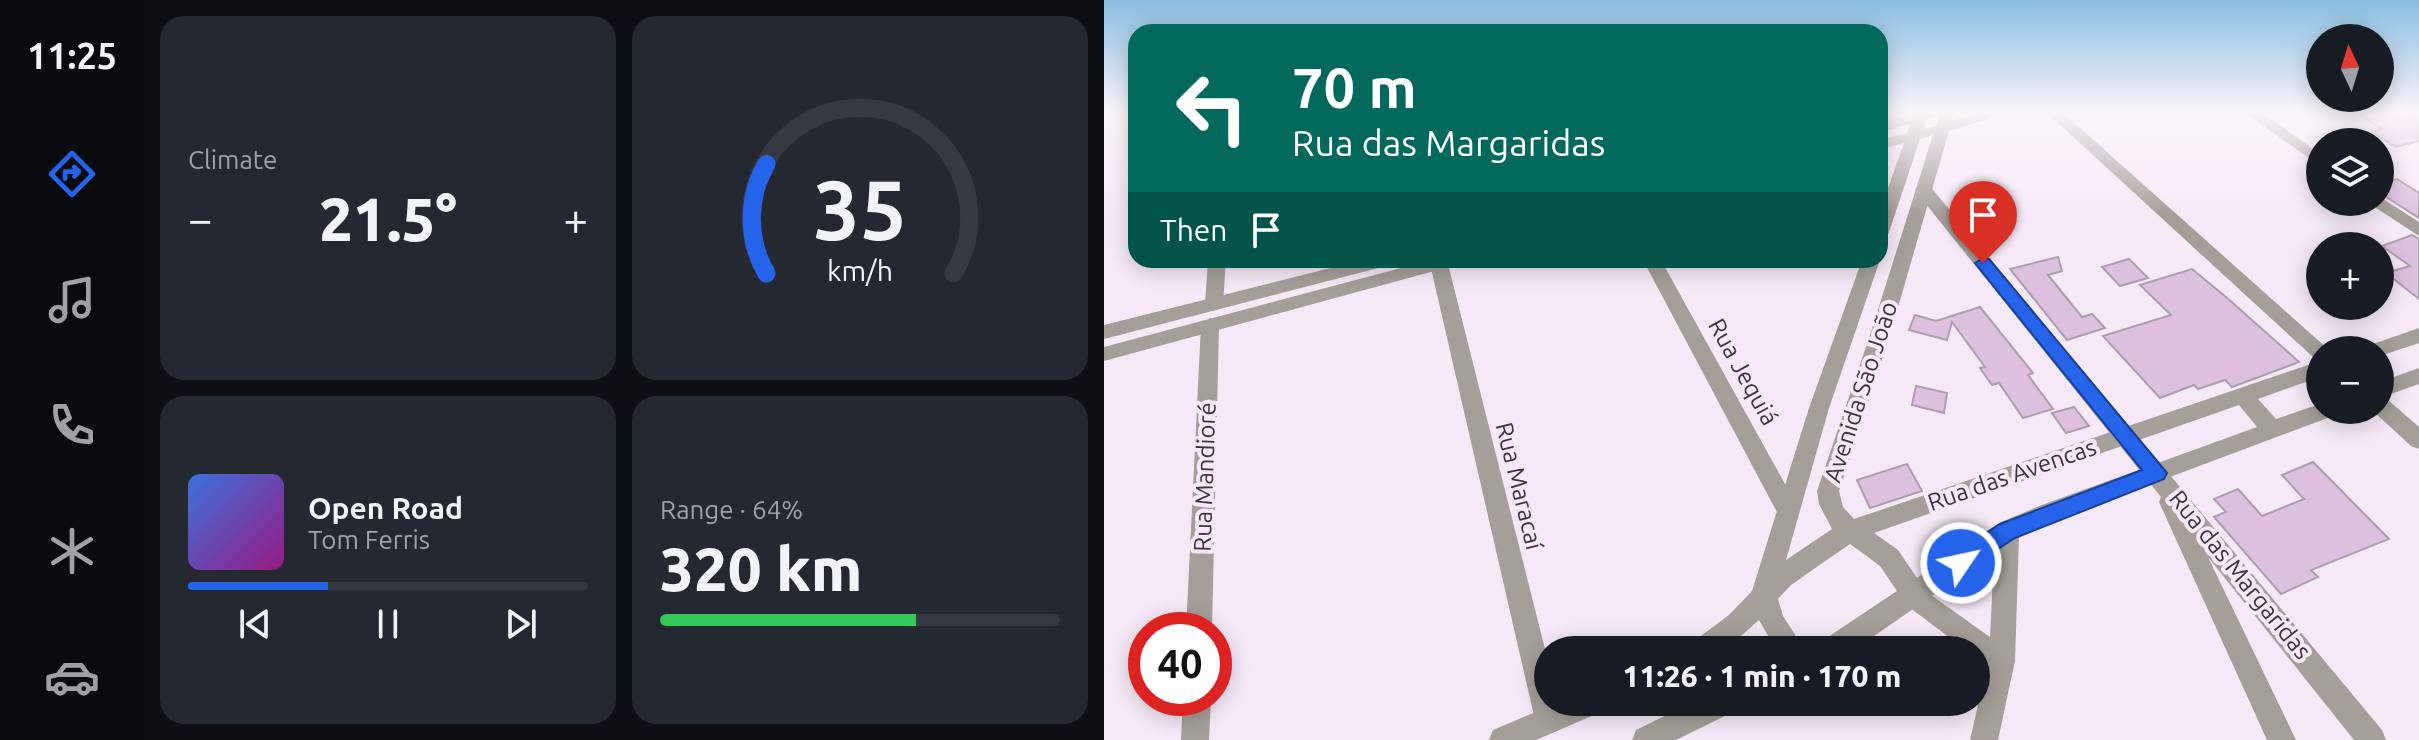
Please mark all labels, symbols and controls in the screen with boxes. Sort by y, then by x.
north arrow [2306,24,2394,112]
map controls [2306,24,2394,424]
text: 11:25 [27,35,117,76]
icon: left [1160,56,1264,160]
text: 70 m [1292,56,1417,119]
text: Rua das Margaridas [1292,122,1605,163]
button: layers [2306,128,2394,216]
text: Climate [188,145,277,174]
icon: directions [44,146,100,202]
text: 35 [813,162,907,256]
pin [1949,181,2017,263]
text: 21.5° [319,185,457,252]
icon: arrive [1961,193,2005,237]
text: − [188,194,213,243]
text: + [563,194,588,243]
icon: arrive [1244,208,1288,252]
text: Then [1160,213,1228,247]
button: + [2306,232,2394,320]
text: km/h [827,254,893,286]
icon: music [44,272,100,328]
street label: Avenida São João [1819,298,1902,486]
street label: Rua Jequiá [1703,314,1784,430]
button: − [2306,336,2394,424]
icon: phone [44,397,100,453]
street label: Rua Mandioré [1188,402,1221,552]
street label: Rua Maracaí [1491,419,1549,554]
street label: Rua das Avencas [1924,433,2100,516]
street label: Rua das Margaridas [2164,485,2317,664]
text: Open Road [308,491,463,525]
text: Range · 64% [660,495,803,524]
position arrow [1919,521,2003,605]
icon: climate [44,523,100,579]
text: Tom Ferris [308,525,430,554]
text: 320 km [660,535,862,602]
icon: previous [233,602,277,646]
icon: pause [366,602,410,646]
icon: next [499,602,543,646]
speed limit sign: 40 [1128,612,1232,716]
icon: car [44,649,100,705]
text: 11:26 · 1 min · 170 m [1623,659,1901,693]

